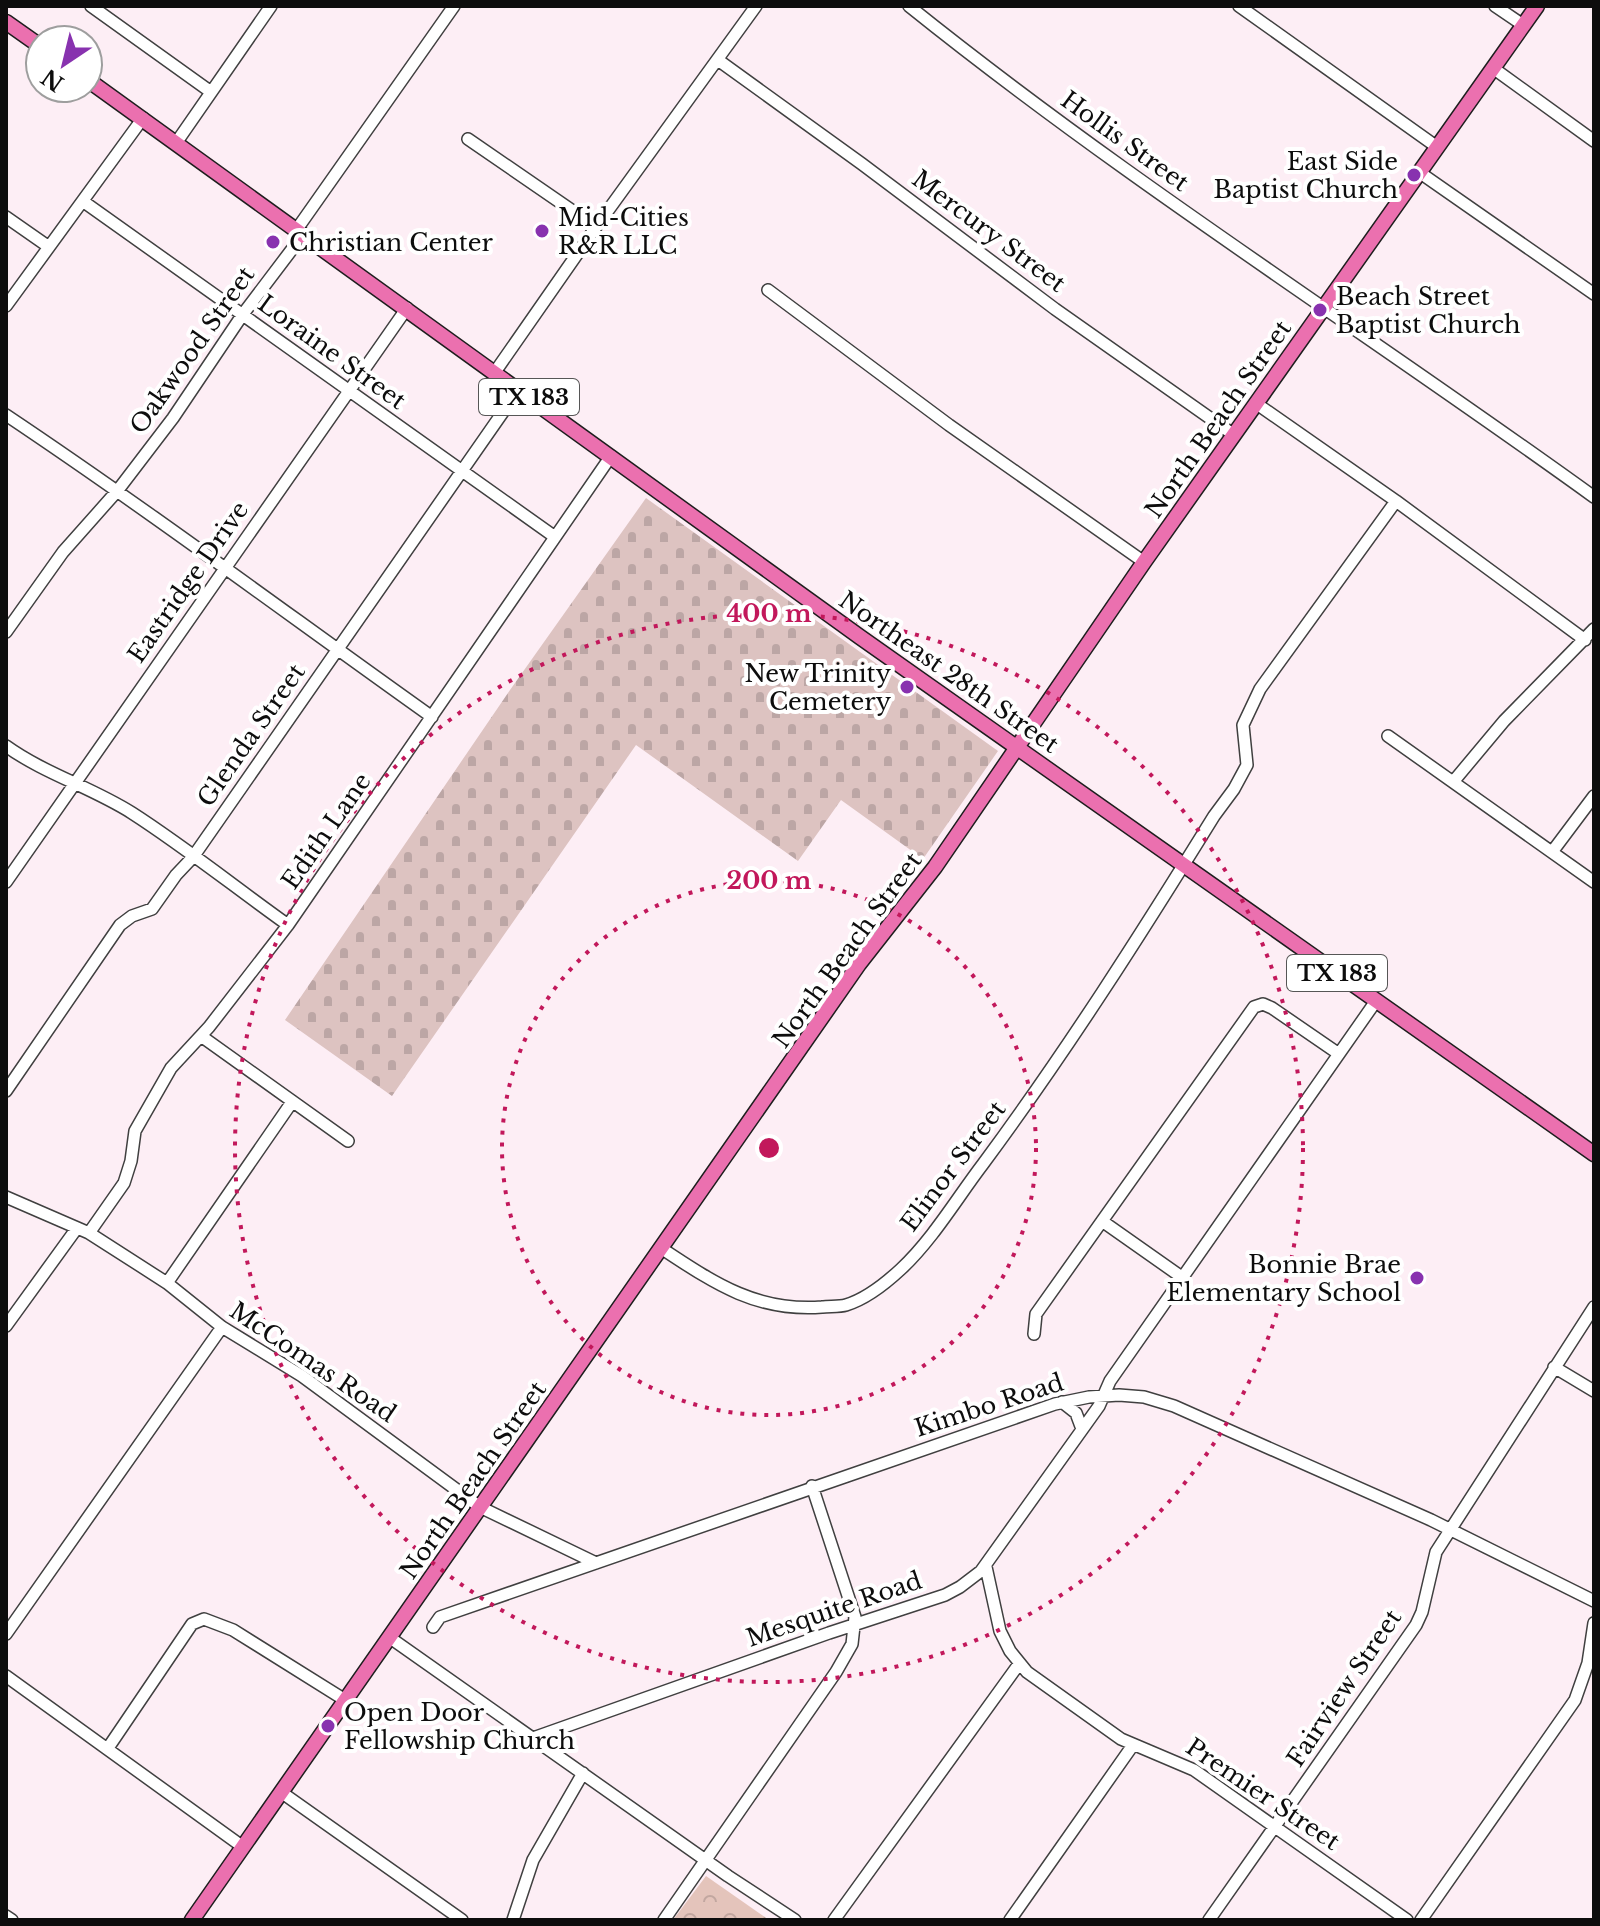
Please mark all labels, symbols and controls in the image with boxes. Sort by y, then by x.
north arrow [24,24,104,104]
text: N [36,63,69,97]
street label: Hollis Street [1055,85,1195,197]
place label: East Side Baptist Church [1213,147,1398,204]
street label: Mercury Street [907,164,1071,298]
marker: East Side Baptist Church [1405,166,1423,184]
place label: Mid-Cities R&R LLC [558,203,689,260]
marker: Mid-Cities R&R LLC [533,222,551,240]
place label: Christian Center [289,228,494,257]
marker: Christian Center [264,233,282,251]
street label: Oakwood Street [124,261,260,439]
place label: Beach Street Baptist Church [1336,282,1521,339]
street label: Loraine Street [253,289,411,415]
marker: Beach Street Baptist Church [1311,301,1329,319]
street label: North Beach Street [1139,315,1297,523]
road number: TX 183 [479,379,579,415]
street label: Eastridge Drive [122,496,254,668]
street label: Northeast 28th Street [834,585,1064,759]
text: 400 m [726,599,812,628]
street label: Glenda Street [191,658,311,812]
place label: New Trinity Cemetery [744,659,892,716]
marker: New Trinity Cemetery [898,678,916,696]
street label: Edith Lane [275,767,377,895]
street label: North Beach Street [766,847,928,1053]
text: 200 m [727,866,812,895]
road number: TX 183 [1287,955,1387,991]
street label: Elinor Street [895,1095,1011,1237]
centre of rings [755,1134,783,1162]
place label: Bonnie Brae Elementary School [1167,1250,1401,1307]
marker: Bonnie Brae Elementary School [1408,1269,1426,1287]
street label: McComas Road [224,1296,402,1428]
street label: Kimbo Road [911,1367,1067,1443]
street label: North Beach Street [394,1376,552,1584]
street label: Mesquite Road [742,1565,926,1653]
street label: Fairview Street [1281,1604,1407,1772]
place label: Open Door Fellowship Church [344,1698,575,1755]
marker: Open Door Fellowship Church [319,1717,337,1735]
street label: Premier Street [1181,1732,1345,1856]

